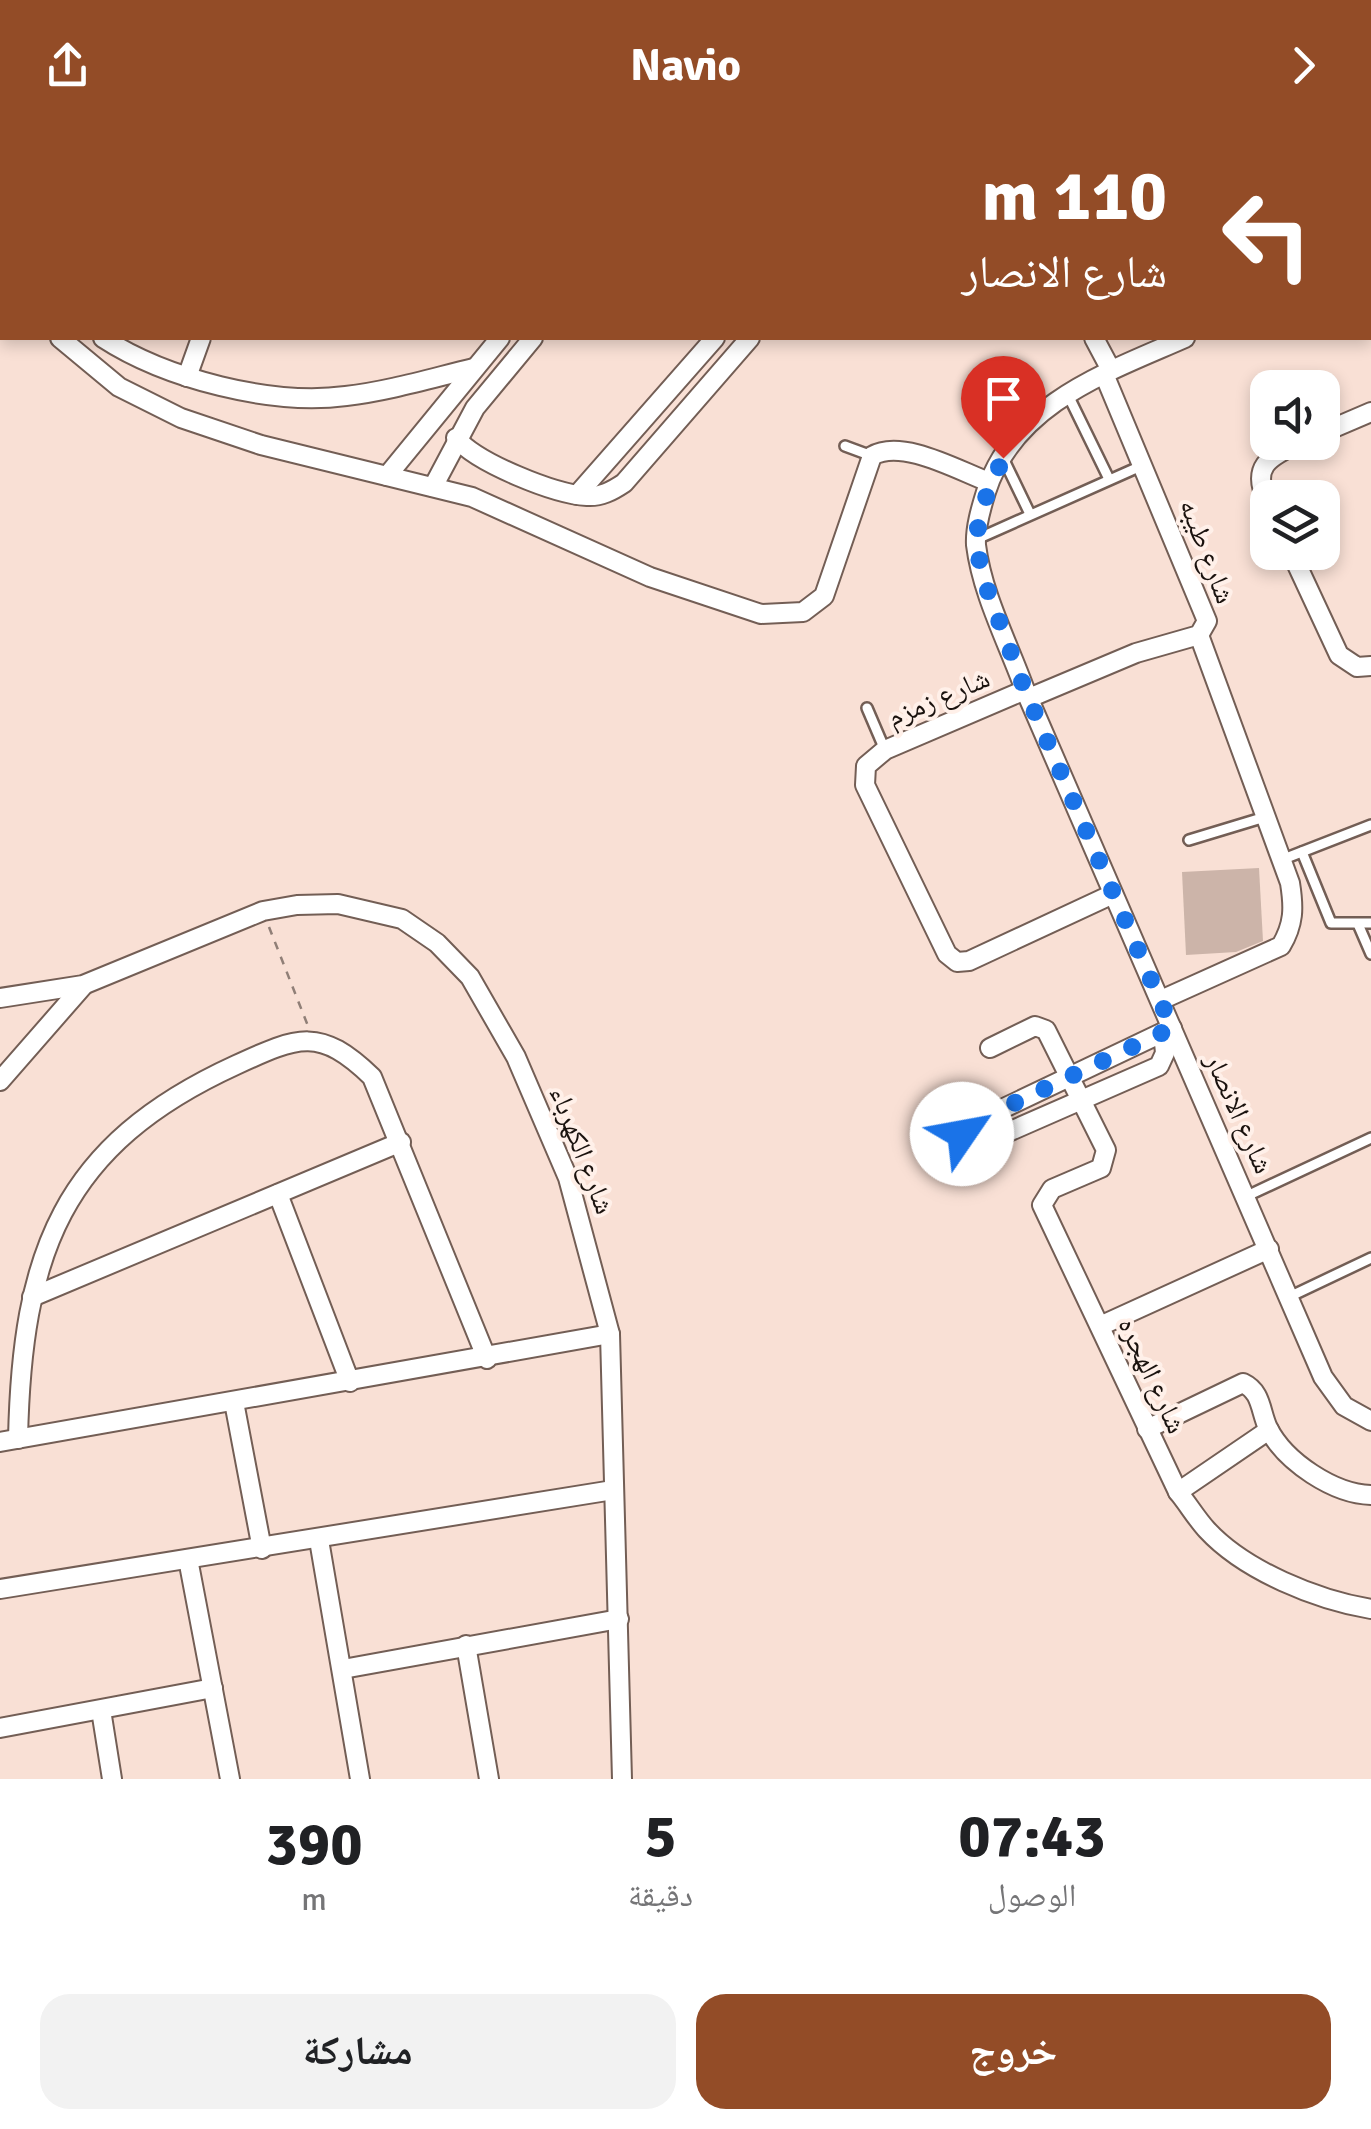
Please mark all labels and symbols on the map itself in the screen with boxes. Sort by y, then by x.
pin [961,356,1046,459]
street label: شارع طيبه [1172,494,1242,608]
street label: شارع زمزم [882,661,995,736]
street label: شارع الانصار [1197,1047,1281,1179]
street label: شارع الكهرباء [542,1082,622,1219]
position arrow [910,1082,1014,1186]
street label: شارع الهجره [1110,1312,1194,1439]

